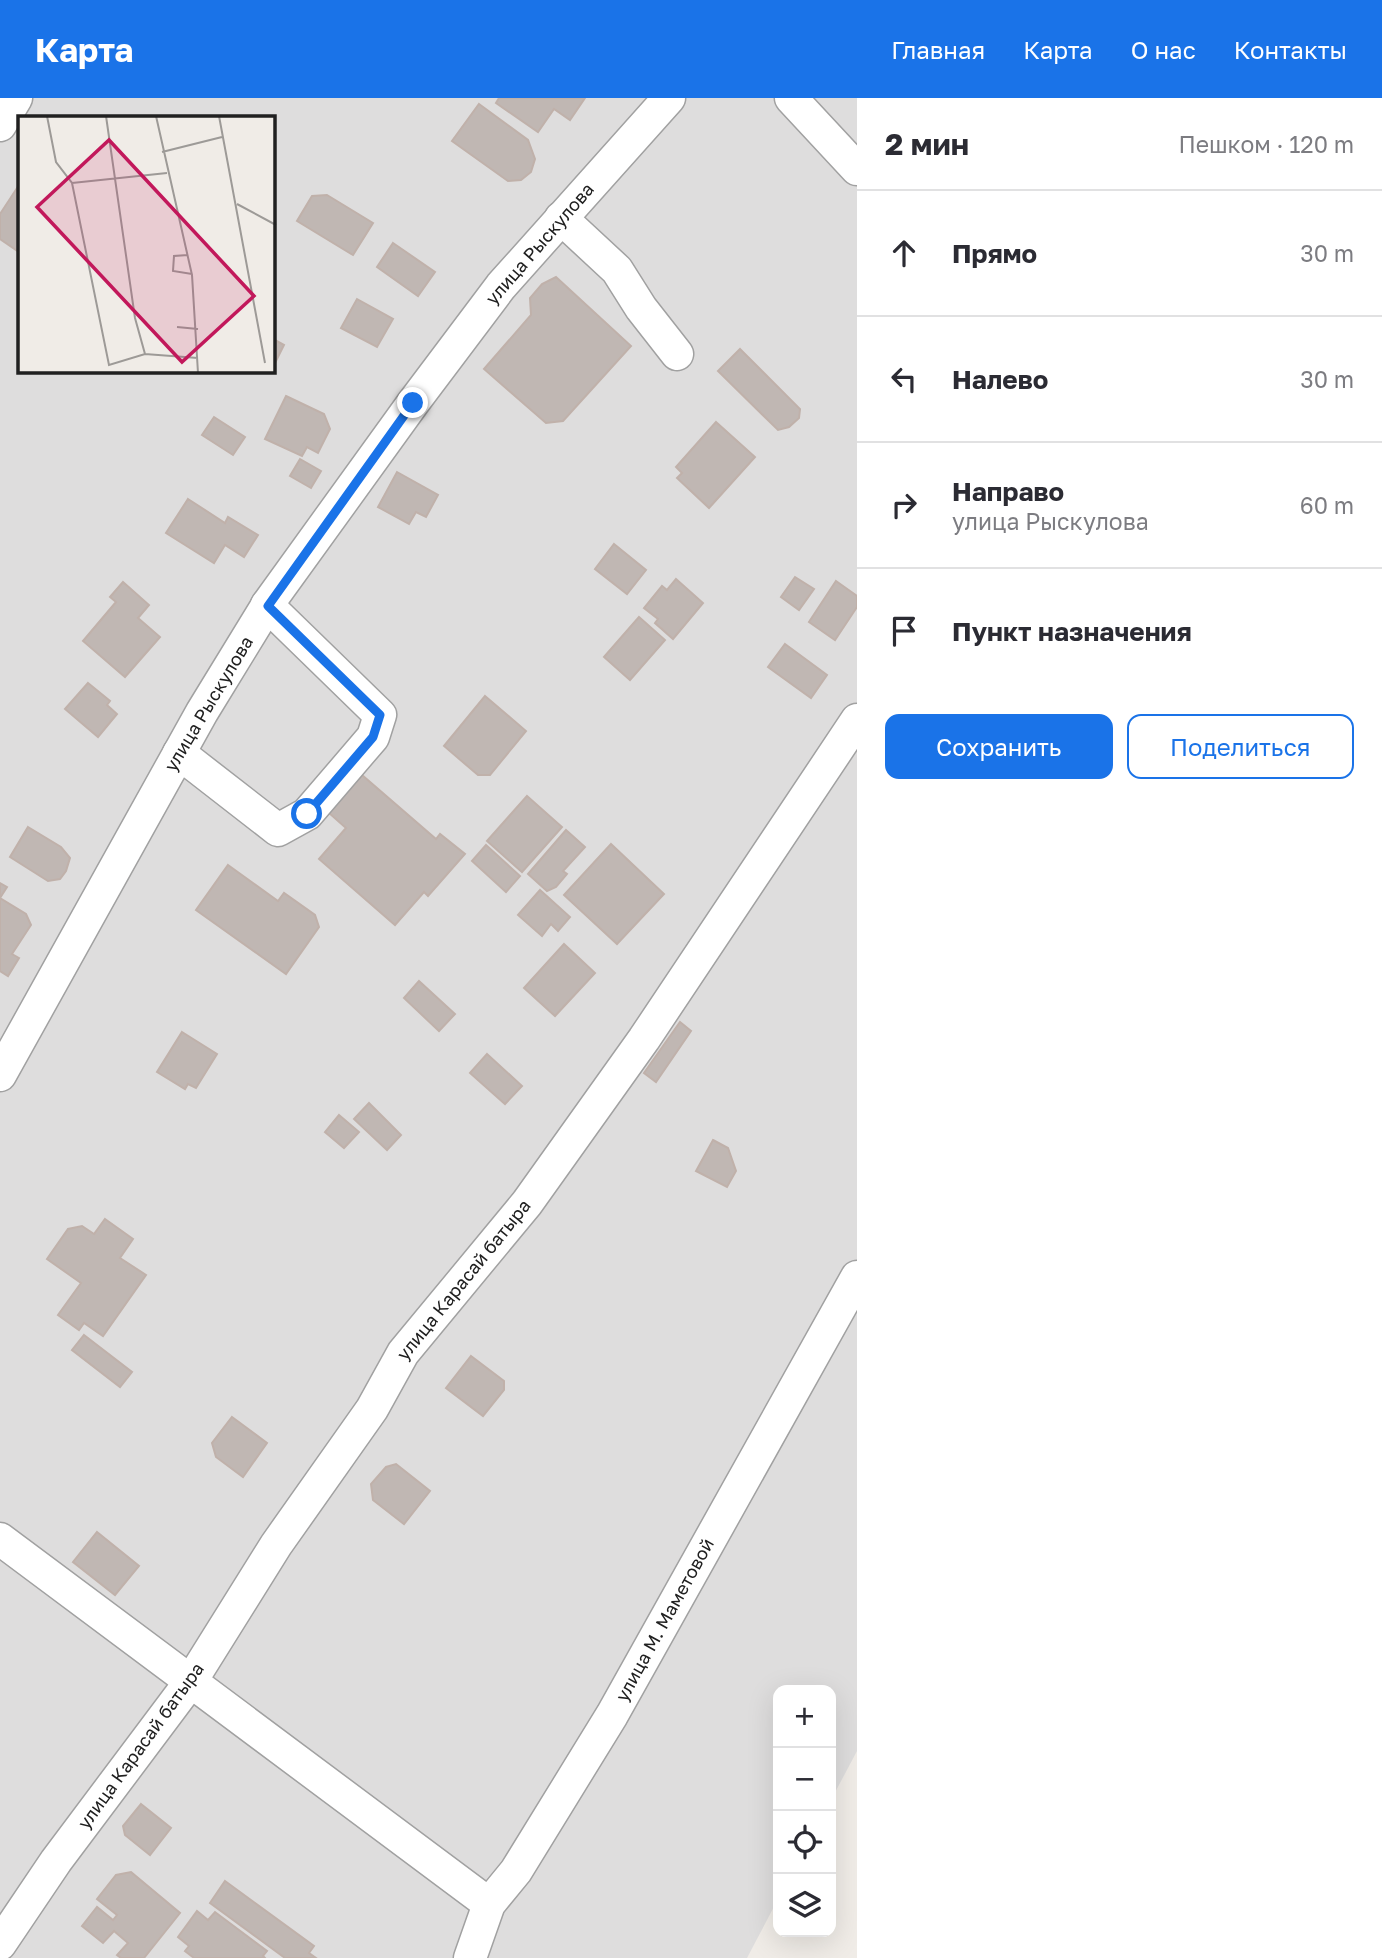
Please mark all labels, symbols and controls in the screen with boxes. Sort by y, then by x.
text: Карта [35,30,134,69]
text: Главная [891,35,985,64]
text: Карта [1023,35,1093,64]
text: О нас [1131,35,1196,64]
text: Контакты [1234,35,1347,64]
inset map [18,116,275,373]
text: 2 мин [885,126,969,162]
text: Пешком · 120 m [1178,130,1354,158]
street label: улица Рыскулова [480,178,598,309]
icon: ahead [885,234,923,272]
text: Прямо [952,238,1037,269]
text: 30 m [1300,239,1354,267]
icon: left [885,360,923,398]
text: Налево [952,364,1048,395]
text: 30 m [1300,365,1354,393]
route end [397,387,428,418]
text: Направо [952,476,1064,507]
icon: right [885,486,923,524]
text: 60 m [1300,491,1354,519]
text: улица Рыскулова [952,507,1149,535]
icon: arrive [885,612,923,650]
text: Пункт назначения [952,616,1192,647]
street label: улица Рыскулова [159,632,257,775]
button: Сохранить [885,714,1113,779]
button: Поделиться [1127,714,1354,779]
route start [291,798,322,829]
street label: улица Карасай батыра [392,1195,535,1364]
street label: улица М. Маметовой [610,1534,718,1705]
street label: улица Карасай батыра [72,1658,208,1833]
map controls [773,1685,836,1937]
button: + [773,1685,836,1748]
button: − [773,1748,836,1811]
button: locate [773,1811,836,1874]
button: layers [773,1874,836,1937]

